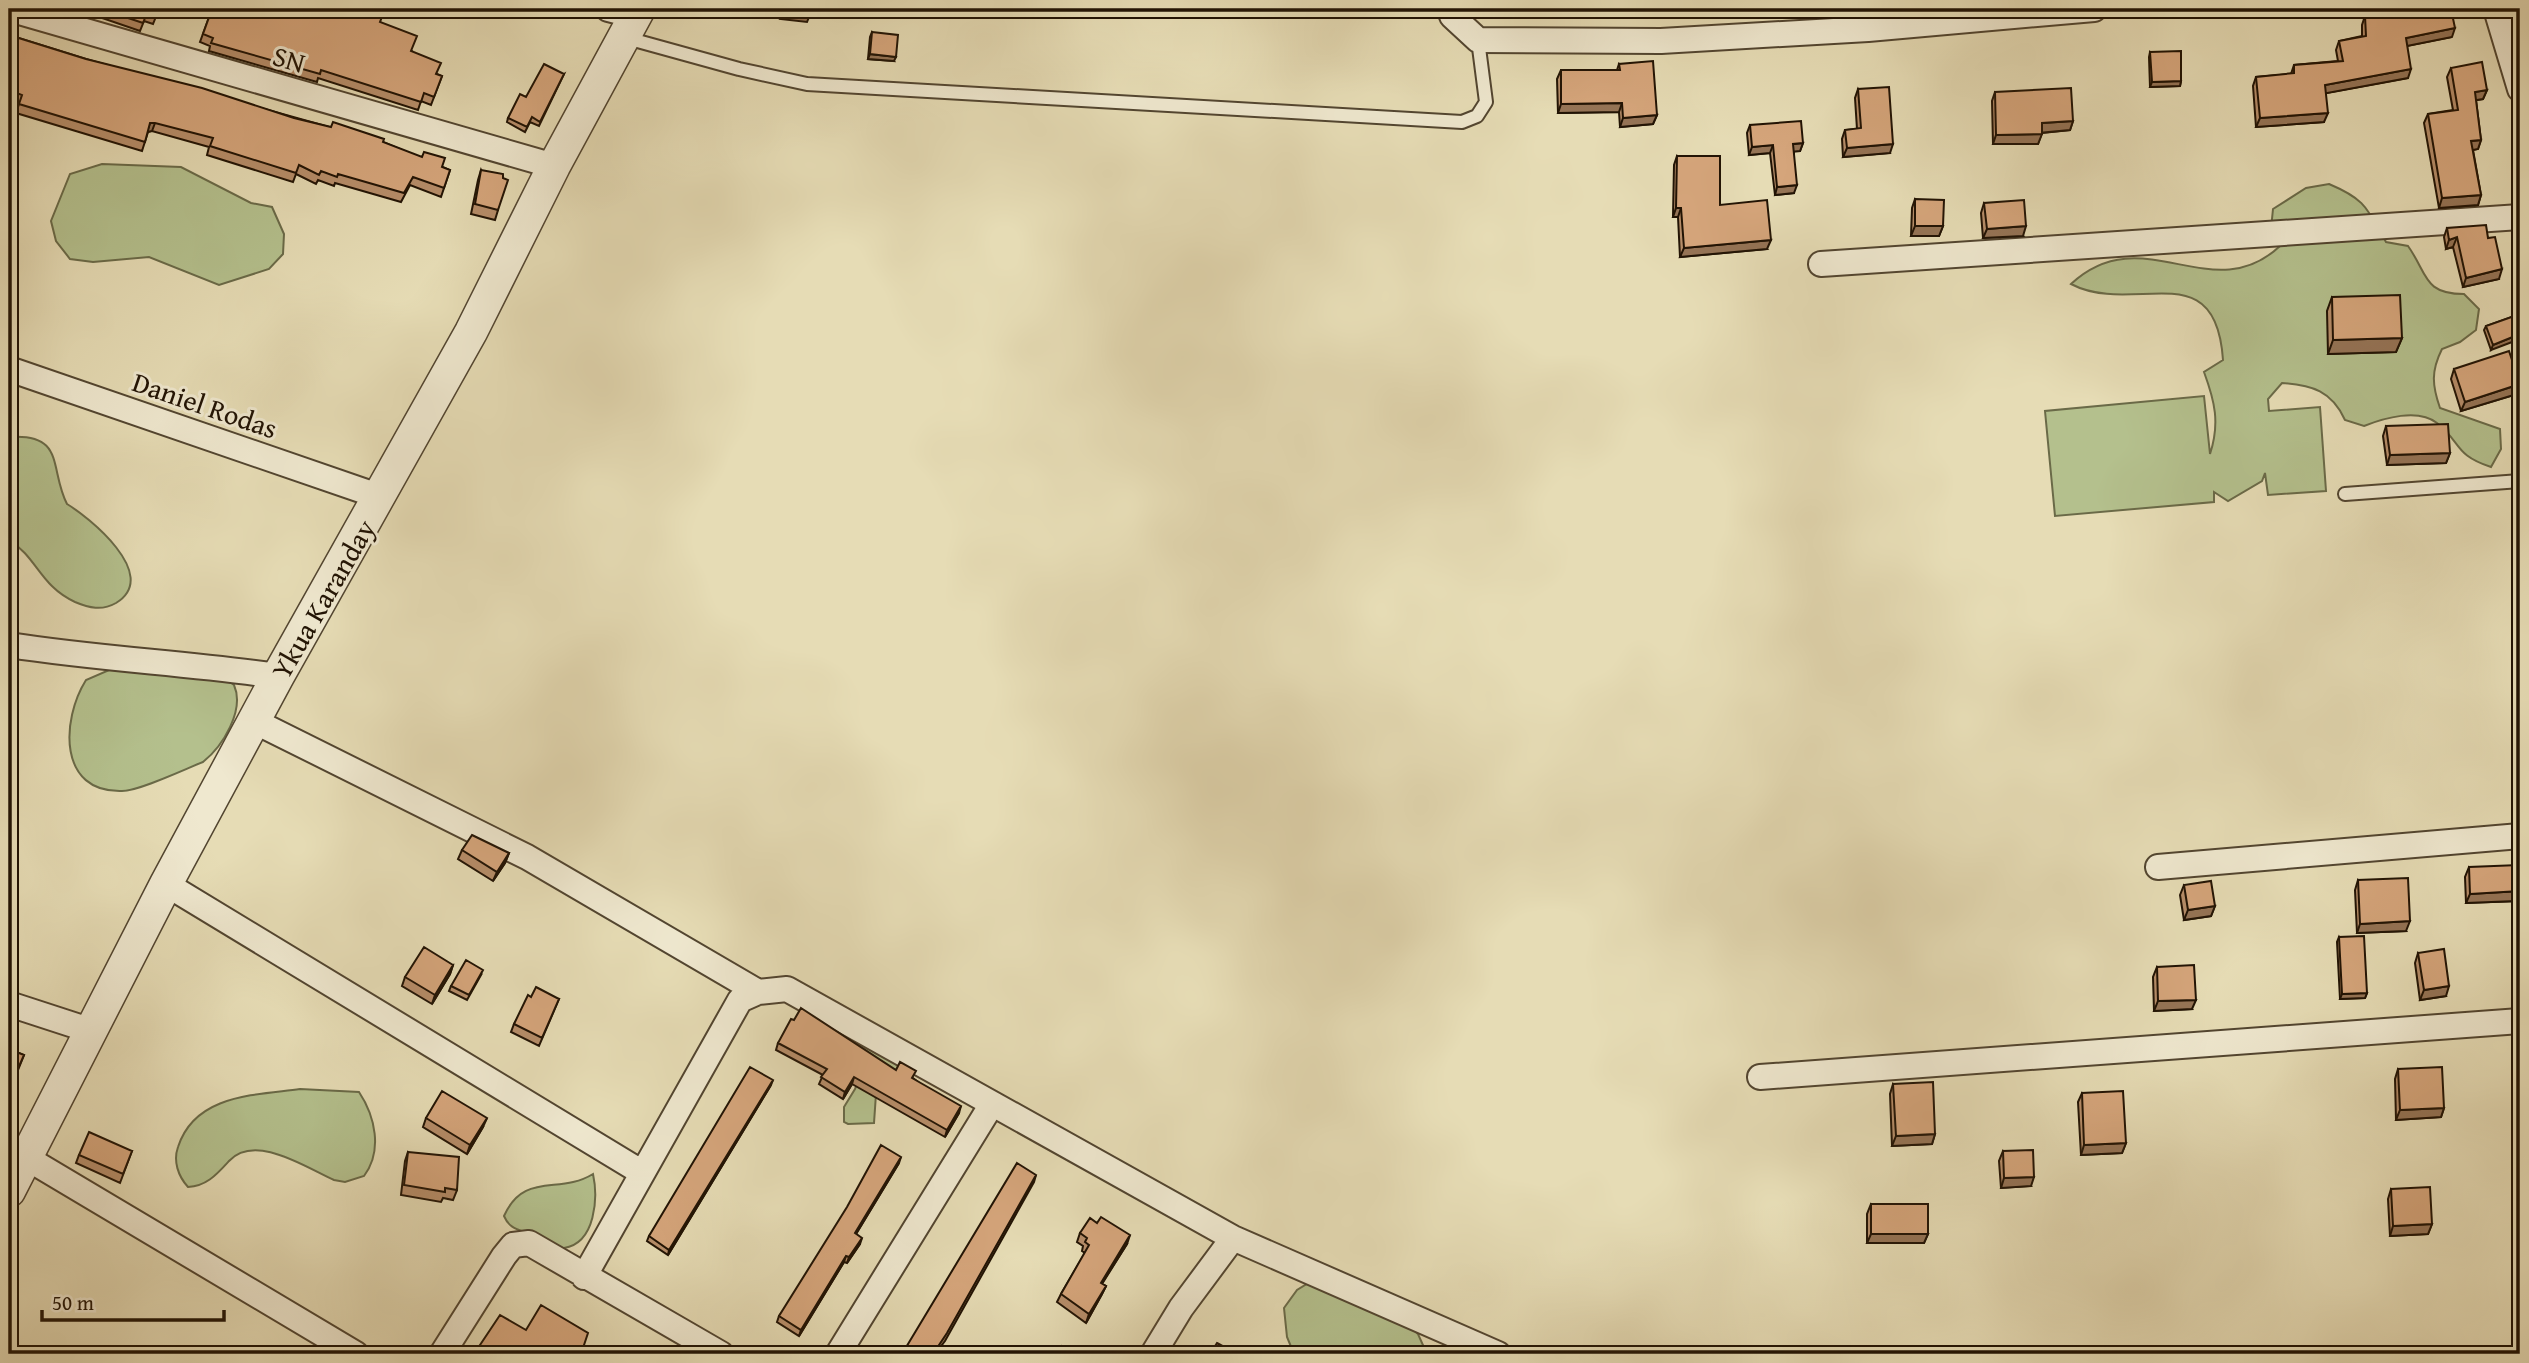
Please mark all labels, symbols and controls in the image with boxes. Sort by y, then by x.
street label: SN [268,34,310,83]
street label: Daniel Rodas [127,361,283,448]
street label: Ykua Karanday [260,511,385,686]
scale bar [42,1279,224,1323]
text: 50 m [52,1287,94,1318]

